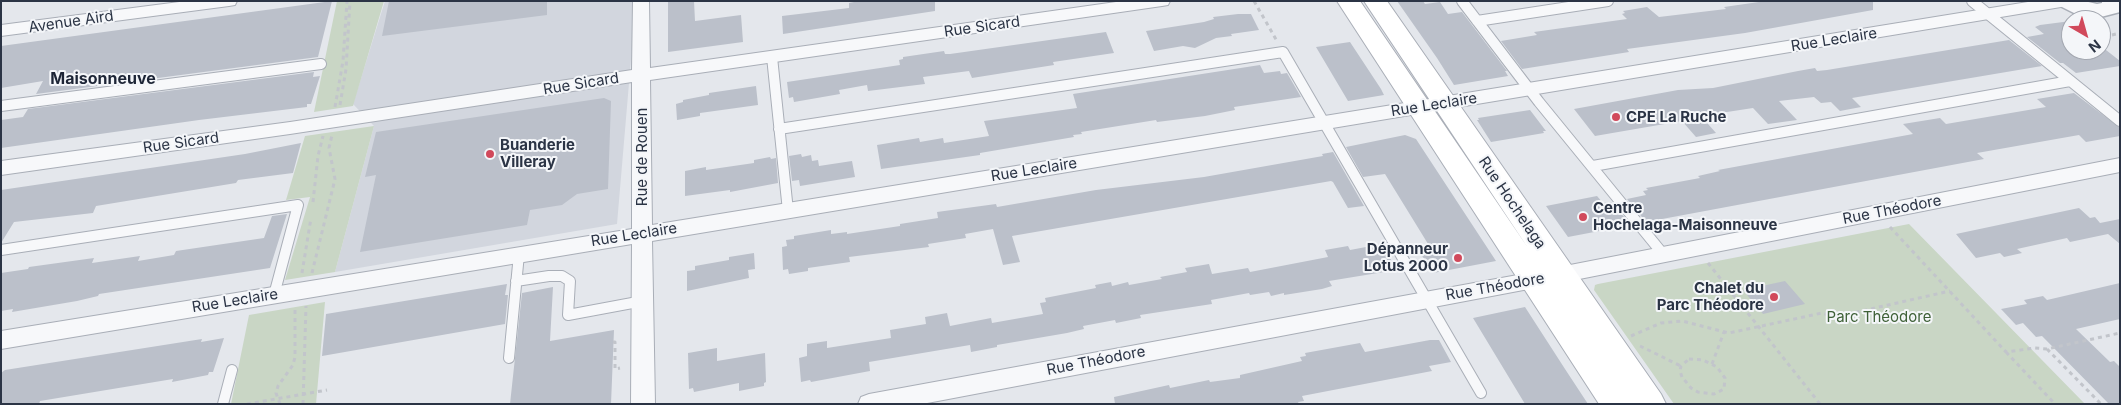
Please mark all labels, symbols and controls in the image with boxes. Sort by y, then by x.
street label: Avenue Aird [27,7,115,37]
north arrow [2061,10,2111,60]
street label: Rue Sicard [943,13,1021,41]
street label: Rue Leclaire [1790,24,1878,56]
text: N [2085,36,2104,56]
district label: Maisonneuve [50,69,156,89]
street label: Rue Sicard [542,69,620,99]
street label: Rue Leclaire [1390,89,1478,121]
street label: Rue de Rouen [633,108,651,206]
place label: CPE La Ruche [1626,108,1727,126]
marker: CPE La Ruche [1610,111,1622,123]
street label: Rue Sicard [142,129,220,157]
place label: Buanderie Villeray [500,136,575,171]
marker: Buanderie Villeray [484,148,496,160]
street label: Rue Hochelaga [1474,153,1550,253]
street label: Rue Leclaire [990,154,1078,186]
street label: Rue Théodore [1841,192,1943,228]
place label: Centre Hochelaga-Maisonneuve [1593,199,1777,234]
marker: Centre Hochelaga-Maisonneuve [1577,211,1589,223]
street label: Rue Leclaire [590,219,678,251]
place label: Dépanneur Lotus 2000 [1364,240,1448,275]
marker: Dépanneur Lotus 2000 [1452,252,1464,264]
street label: Rue Théodore [1444,269,1546,305]
place label: Chalet du Parc Théodore [1657,279,1764,314]
street label: Rue Leclaire [191,285,279,317]
marker: Chalet du Parc Théodore [1768,291,1780,303]
park label: Parc Théodore [1827,308,1931,326]
street label: Rue Théodore [1045,343,1147,379]

